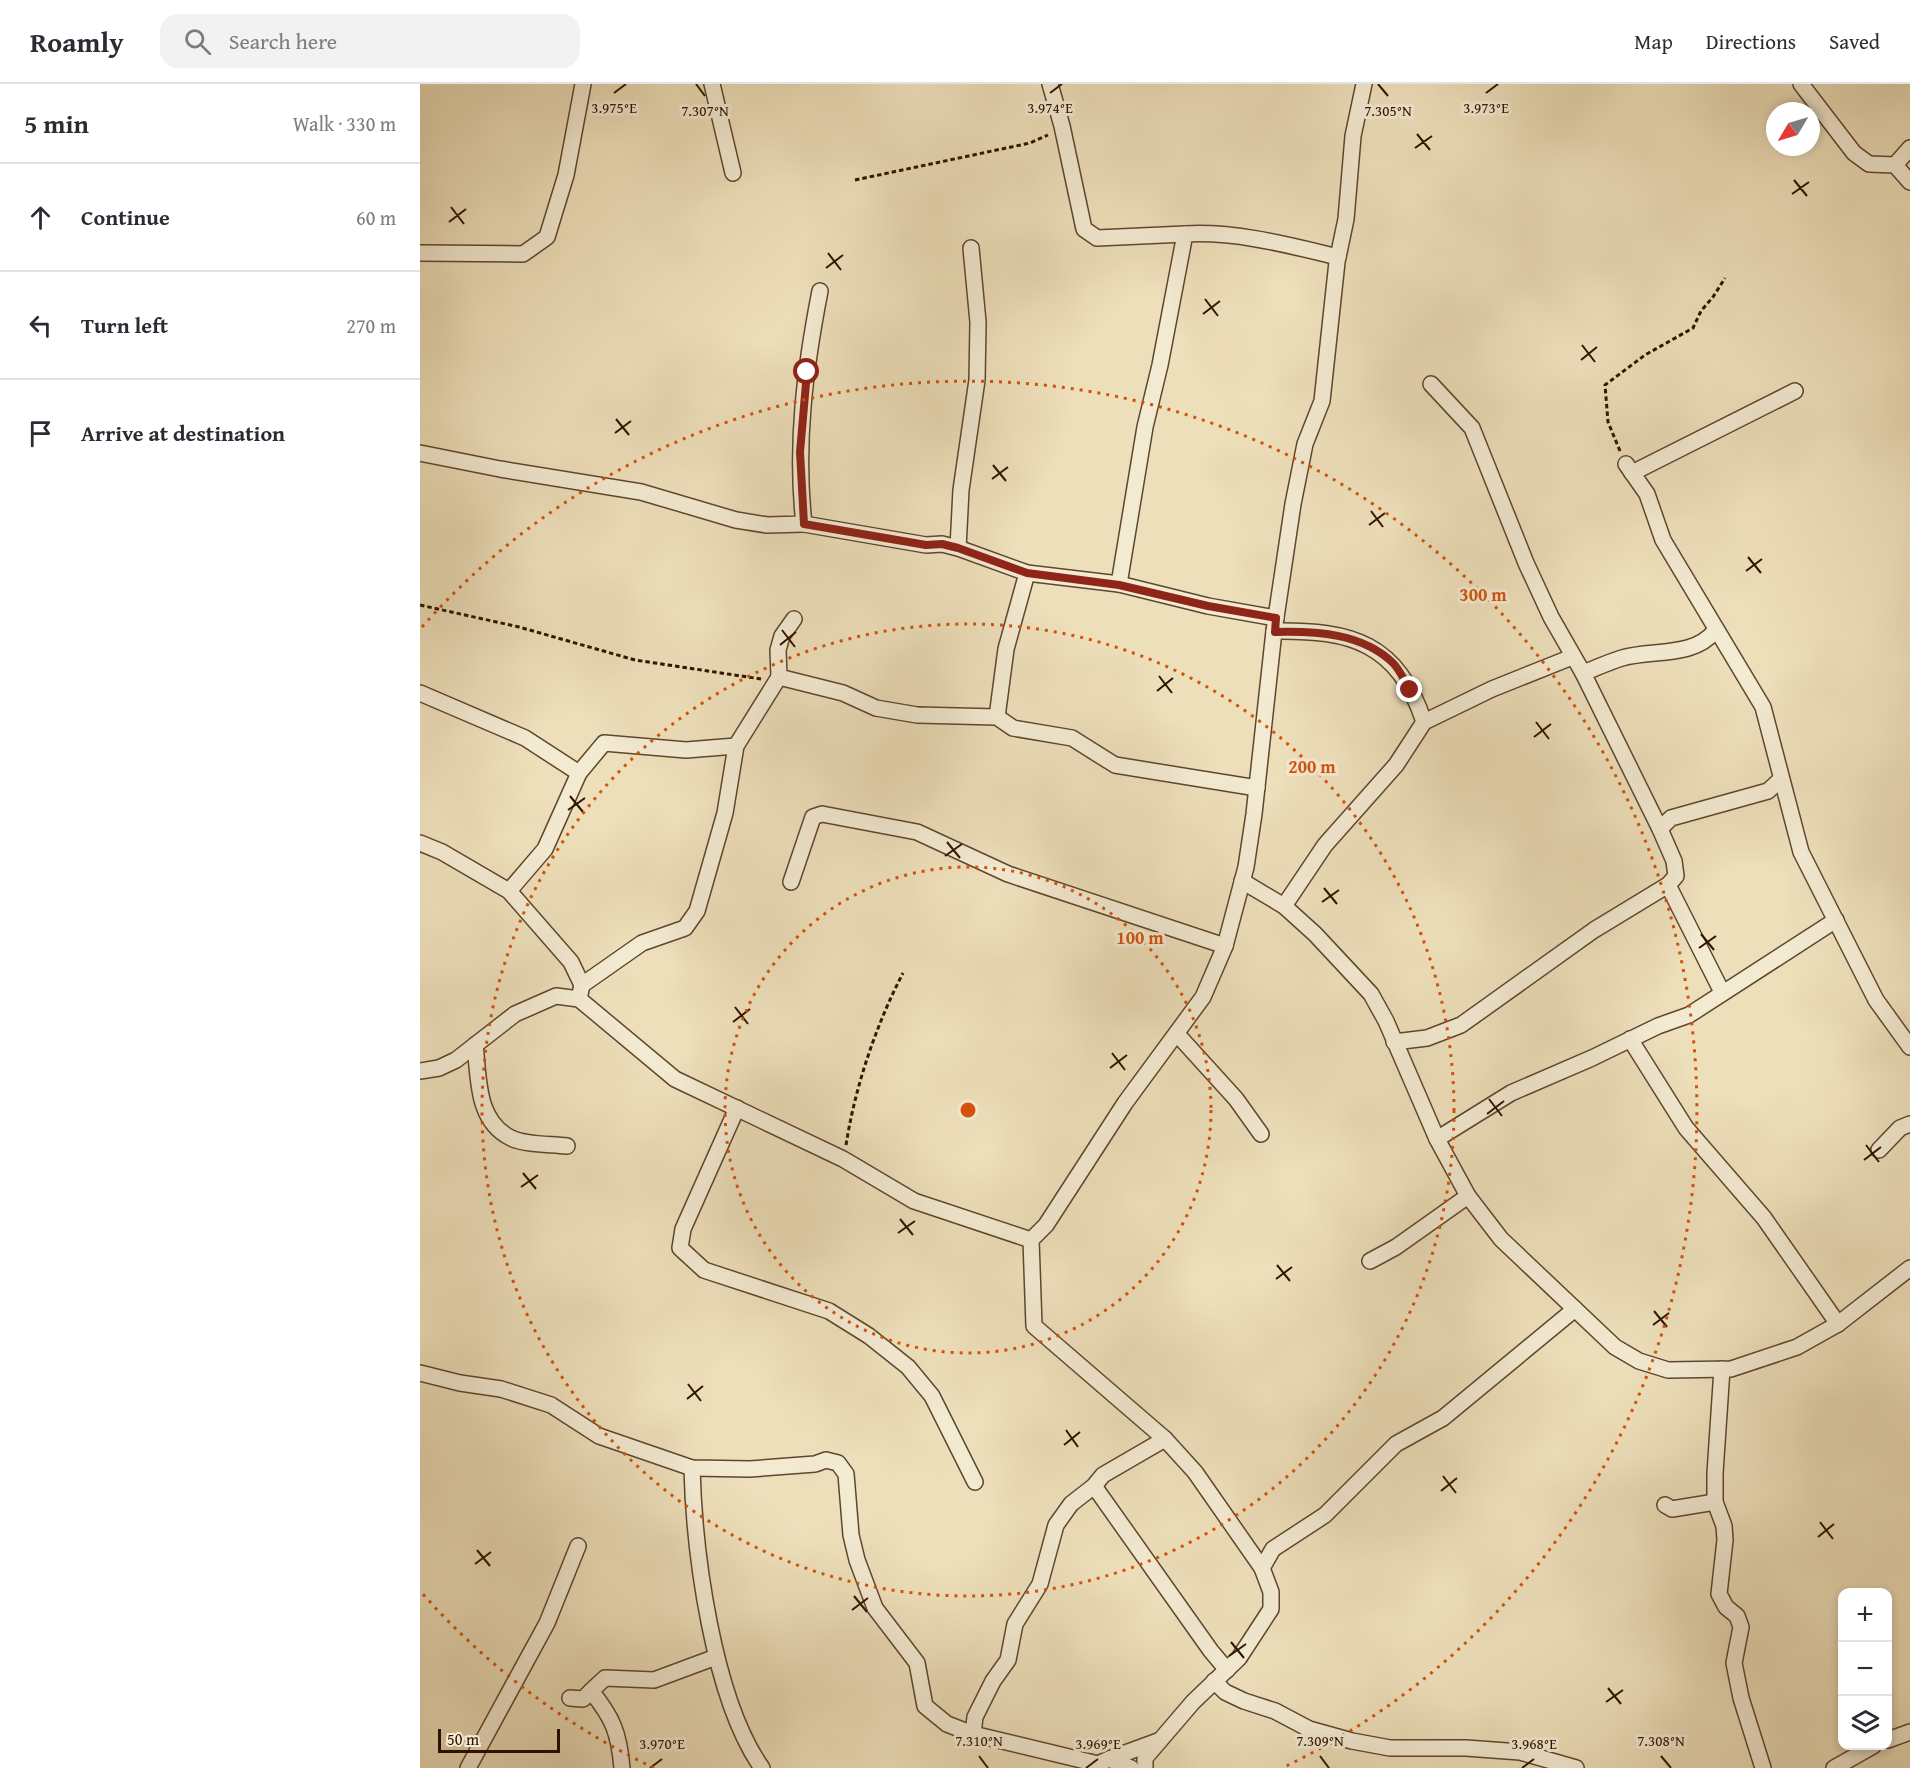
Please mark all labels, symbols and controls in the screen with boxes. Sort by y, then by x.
search box [160,14,580,68]
text: Roamly [30,21,124,62]
icon: search [181,25,214,58]
text: Search here [229,25,337,57]
text: Map [1634,26,1673,57]
text: Directions [1706,26,1796,57]
text: Saved [1829,26,1880,57]
text: 3.975°E [591,97,637,118]
text: 3.974°E [1027,97,1073,118]
text: 3.973°E [1463,97,1509,118]
text: 7.307°N [681,100,729,121]
text: 7.305°N [1364,100,1412,121]
north arrow [1766,102,1820,156]
text: 5 min [24,104,89,143]
text: Walk · 330 m [293,109,396,138]
icon: ahead [24,201,57,234]
text: Continue [81,201,170,233]
text: 60 m [356,203,396,232]
icon: left [24,309,57,342]
text: Turn left [81,309,168,341]
text: 270 m [346,311,396,340]
route start [793,358,819,384]
icon: arrive [24,417,57,450]
text: Arrive at destination [81,417,285,449]
text: 300 m [1459,581,1507,608]
route end [1396,676,1422,702]
text: 200 m [1288,753,1336,780]
text: 100 m [1116,924,1164,951]
centre of rings [958,1100,978,1120]
map controls [1838,1588,1892,1750]
button: + [1838,1588,1892,1642]
button: − [1838,1642,1892,1696]
button: layers [1838,1696,1892,1750]
scale bar [438,1726,560,1754]
text: 50 m [447,1727,479,1751]
text: 7.310°N [955,1730,1003,1751]
text: 7.309°N [1296,1730,1344,1751]
text: 7.308°N [1637,1730,1685,1751]
text: 3.970°E [639,1733,685,1754]
text: 3.969°E [1075,1733,1121,1754]
text: 3.968°E [1511,1733,1557,1754]

